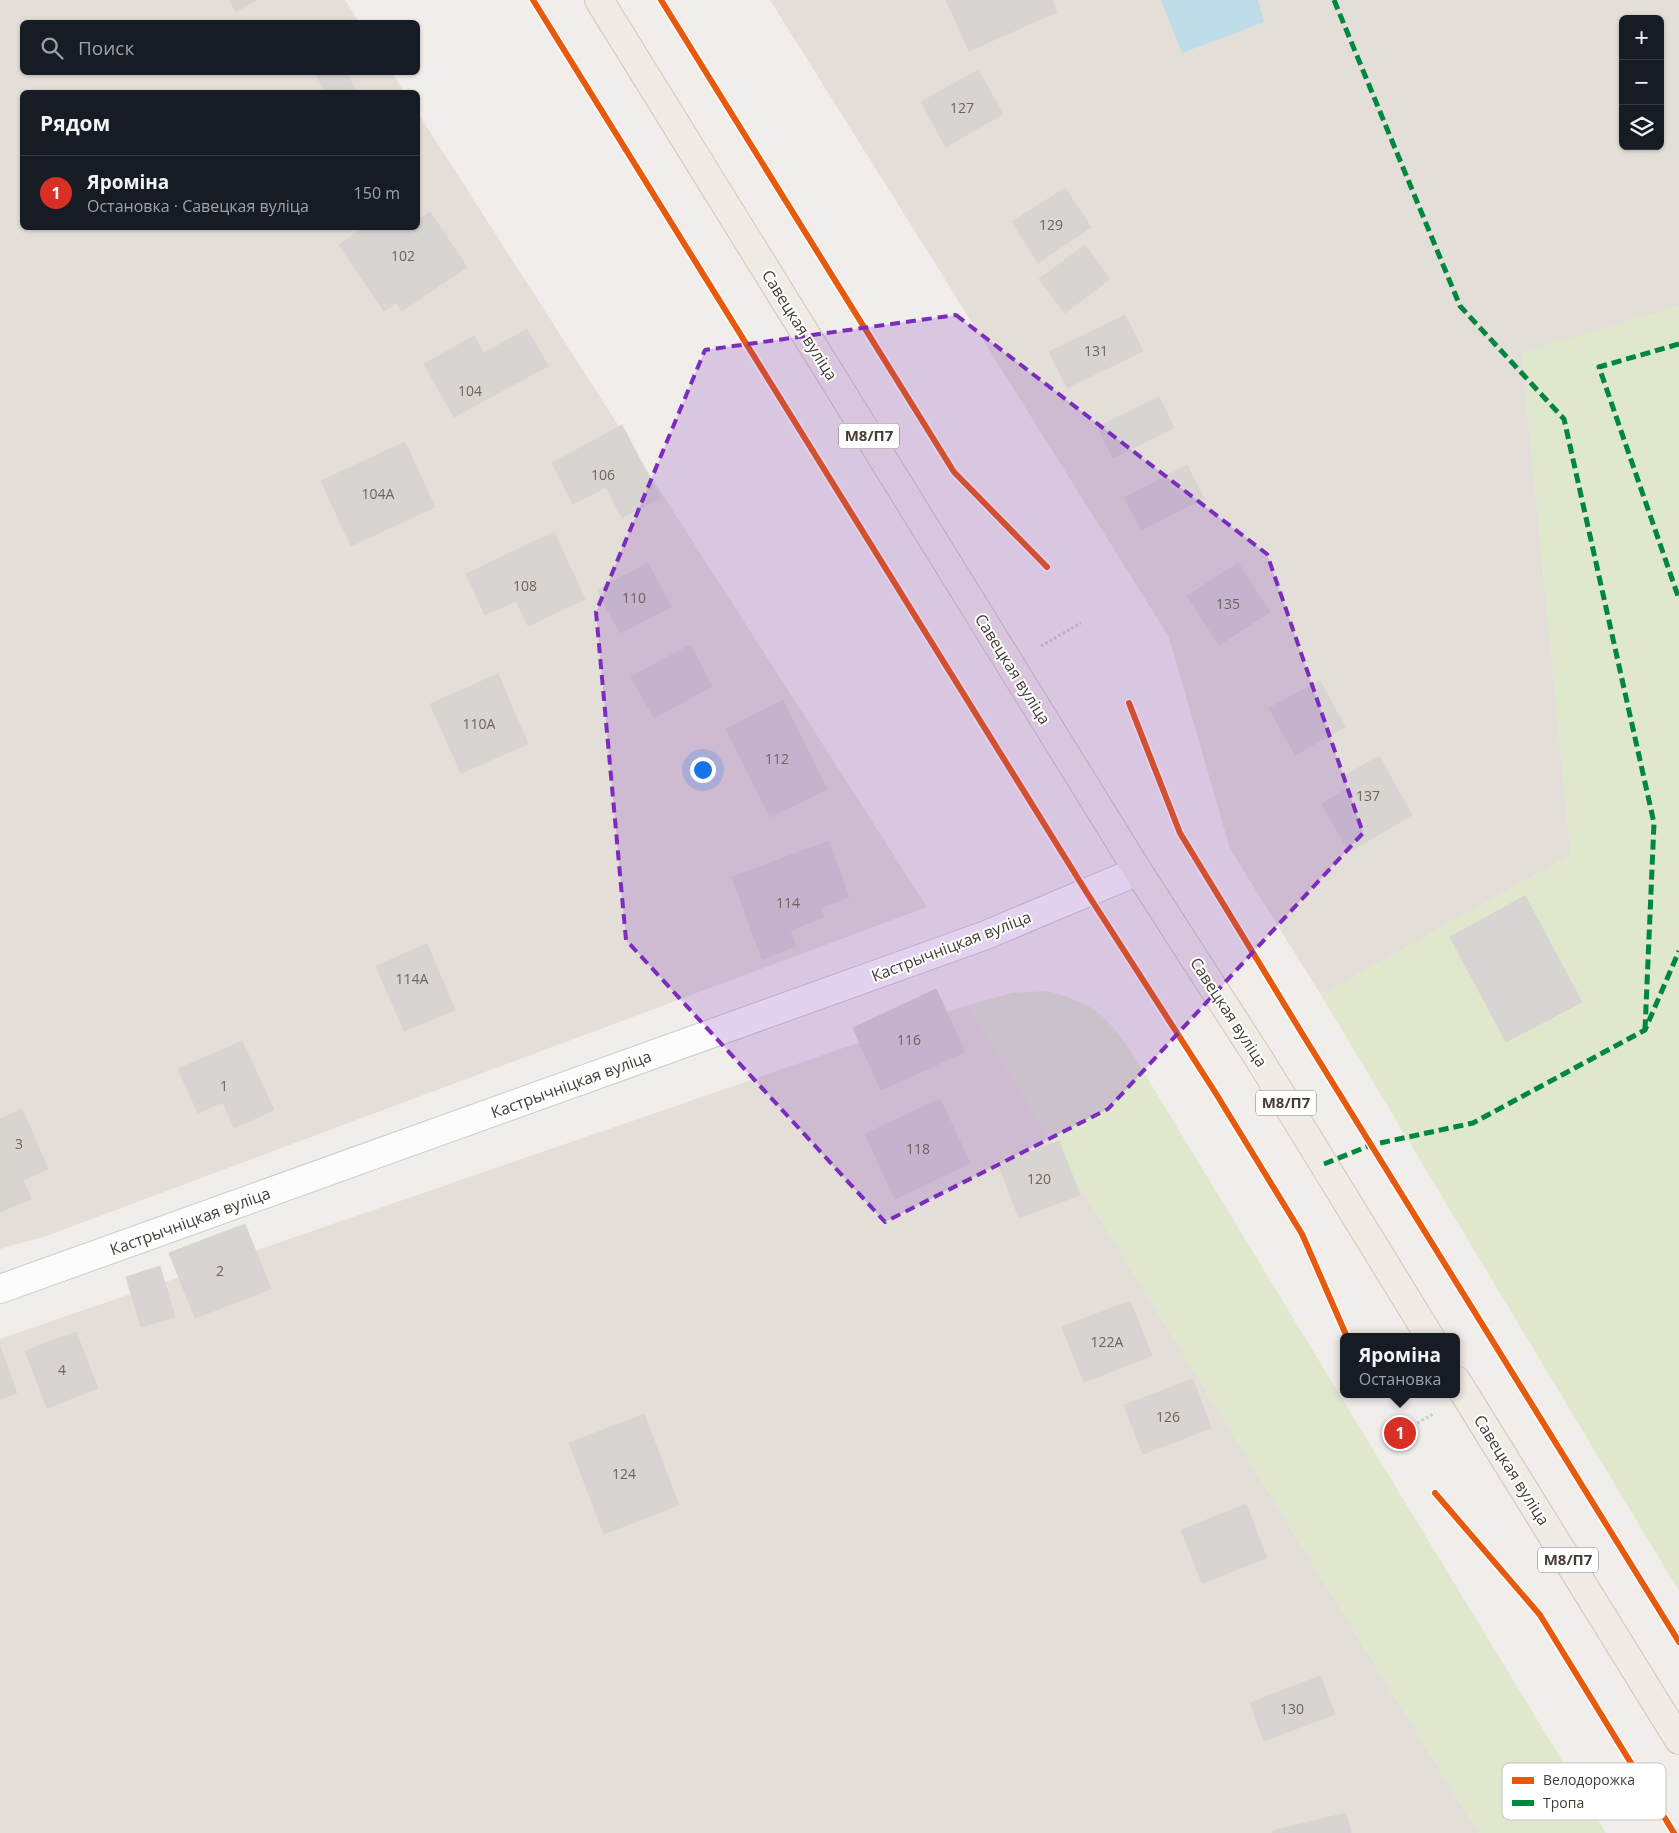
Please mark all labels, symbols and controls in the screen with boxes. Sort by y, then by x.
map controls [1619,15,1664,150]
button: + [1619,15,1664,60]
search box [20,20,420,75]
icon: search [38,34,66,62]
text: Поиск [78,35,134,61]
button: − [1619,60,1664,105]
house number: 127 [950,98,974,117]
button: layers [1619,105,1664,150]
text: Рядом [40,109,110,137]
text: Яроміна [87,169,169,195]
text: 1 [51,182,61,204]
text: 150 m [354,182,400,204]
text: Остановка · Савецкая вуліца [87,195,309,217]
house number: 129 [1039,215,1063,234]
house number: 102 [391,246,415,265]
street label: Савецкая вуліца [757,265,843,385]
house number: 131 [1084,341,1108,360]
house number: 104 [458,381,482,400]
road number: М8/П7 [839,424,899,448]
house number: 106 [591,465,615,484]
house number: 104А [362,484,395,503]
house number: 108 [513,576,537,595]
house number: 110 [622,588,646,607]
house number: 135 [1216,594,1240,613]
street label: Савецкая вуліца [970,609,1056,729]
house number: 110А [463,714,496,733]
house number: 112 [765,749,789,768]
your location [690,757,716,783]
house number: 137 [1356,786,1380,805]
house number: 114 [776,893,800,912]
street label: Кастрычніцкая вуліца [868,905,1034,987]
street label: Савецкая вуліца [1185,953,1273,1071]
house number: 114А [396,969,429,988]
house number: 116 [897,1030,921,1049]
street label: Кастрычніцкая вуліца [488,1045,654,1123]
house number: 1 [220,1076,228,1095]
road number: М8/П7 [1256,1090,1316,1116]
house number: 3 [15,1134,23,1153]
house number: 118 [906,1139,930,1158]
house number: 120 [1027,1169,1051,1188]
street label: Кастрычніцкая вуліца [107,1182,273,1260]
house number: 2 [216,1261,224,1280]
house number: 122А [1091,1332,1124,1351]
popup [1340,1333,1460,1398]
text: Яроміна [1359,1342,1441,1368]
house number: 4 [58,1360,66,1379]
text: Остановка [1359,1368,1441,1390]
house number: 126 [1156,1407,1180,1426]
street label: Савецкая вуліца [1469,1410,1555,1530]
pin: 1 [1384,1414,1416,1452]
house number: 124 [612,1464,636,1483]
road number: М8/П7 [1538,1548,1598,1572]
house number: 130 [1280,1699,1304,1718]
legend [1502,1763,1666,1820]
text: Велодорожка [1543,1770,1635,1789]
text: Тропа [1543,1793,1584,1812]

